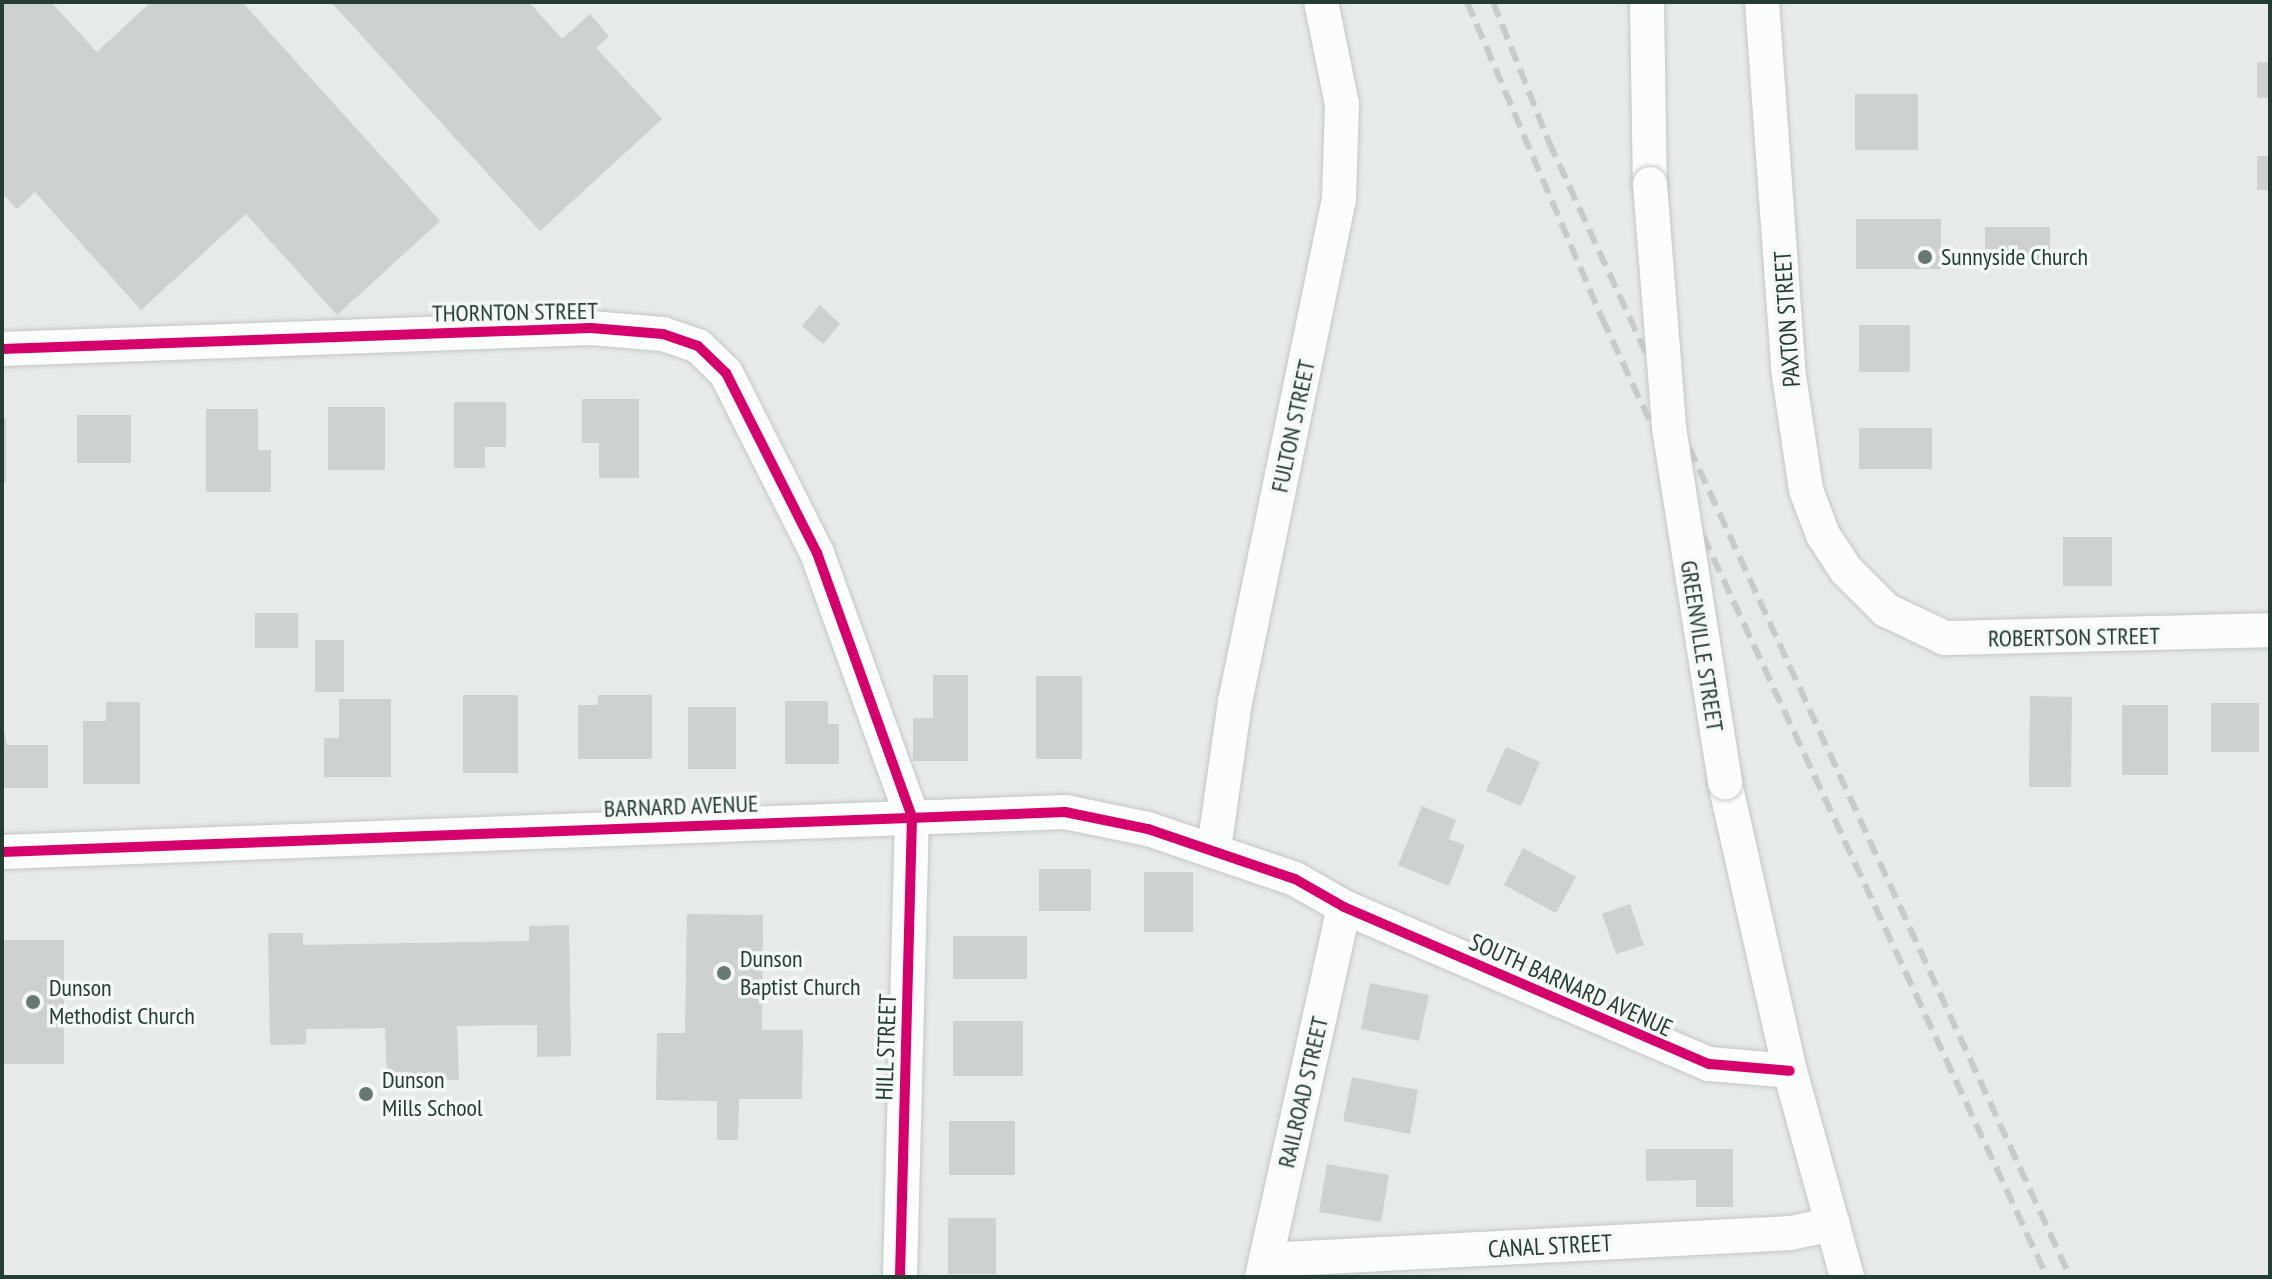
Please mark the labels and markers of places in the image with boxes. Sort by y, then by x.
place label: Sunnyside Church [1941,243,2088,271]
marker: Sunnyside Church [1916,248,1934,266]
place label: Dunson Baptist Church [740,945,861,1001]
marker: Dunson Baptist Church [715,964,733,982]
place label: Dunson Methodist Church [49,974,195,1030]
marker: Dunson Methodist Church [24,993,42,1011]
place label: Dunson Mills School [382,1066,483,1122]
marker: Dunson Mills School [357,1085,375,1103]

